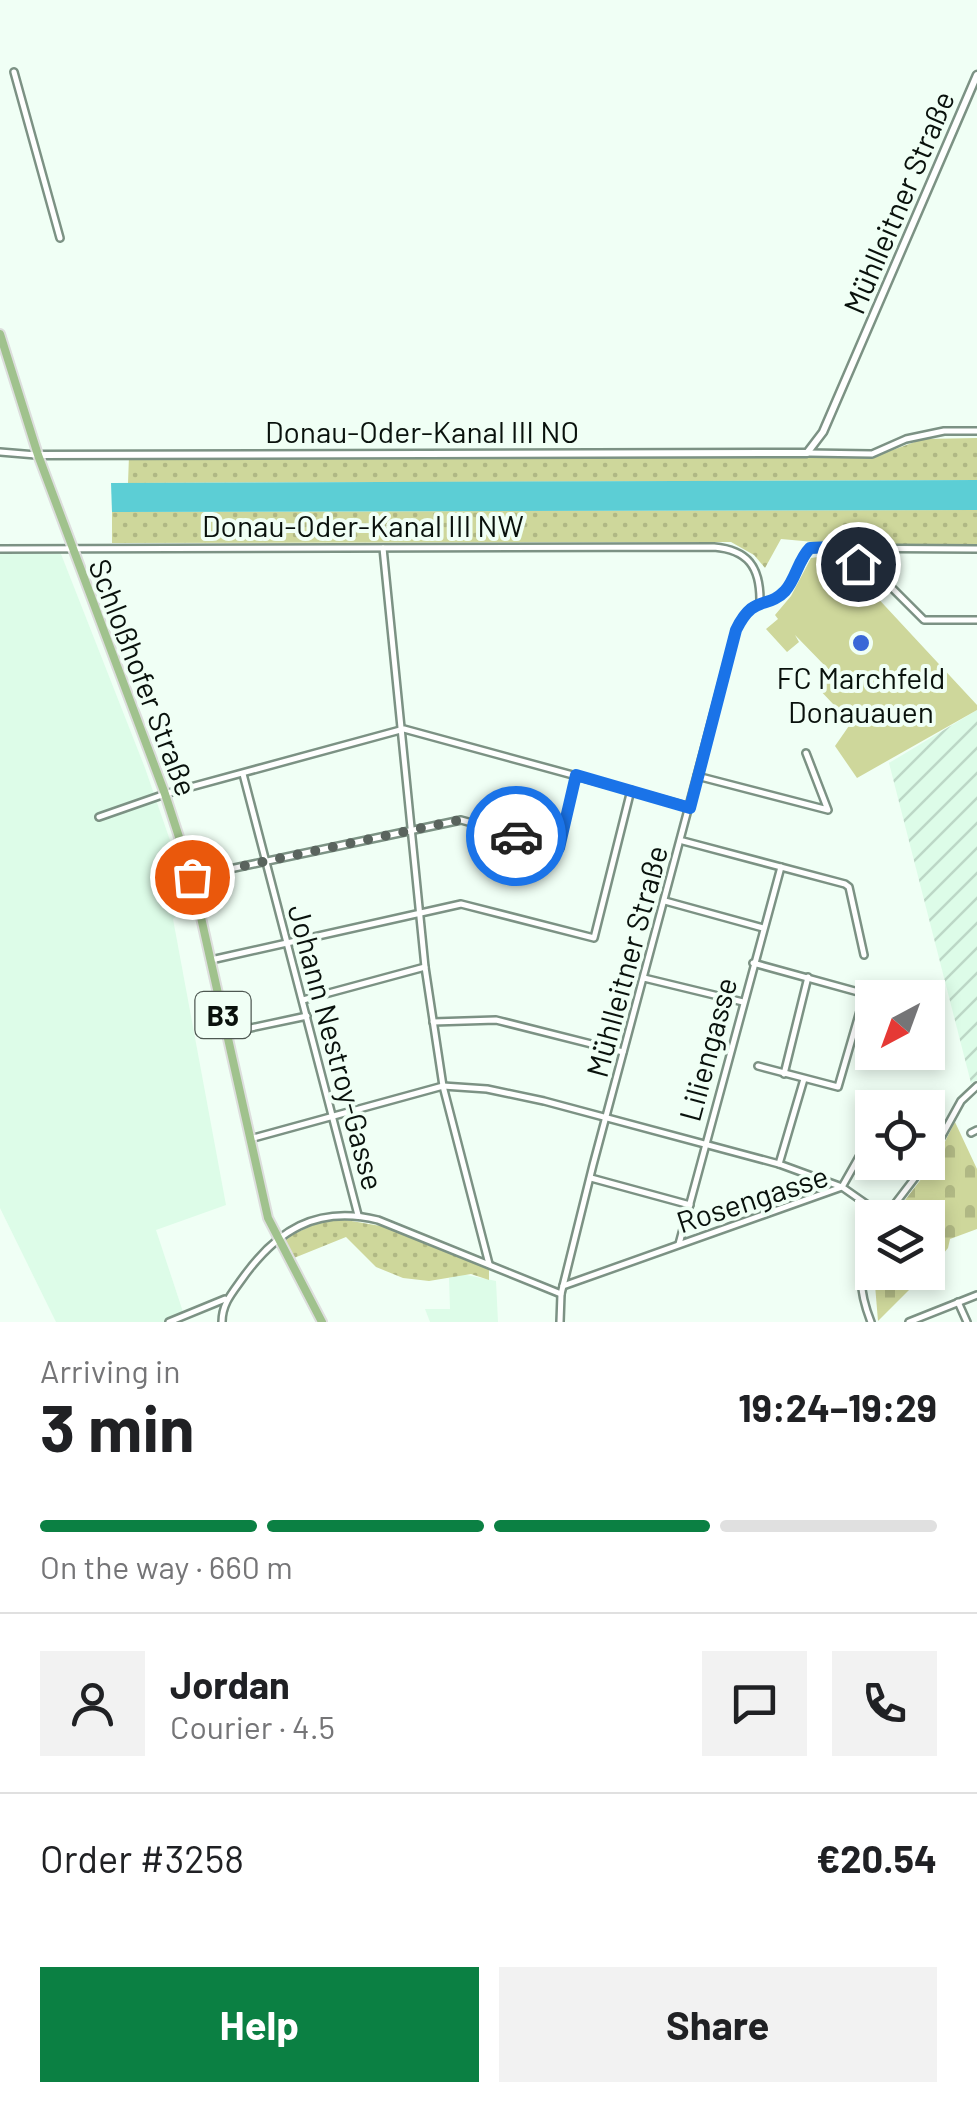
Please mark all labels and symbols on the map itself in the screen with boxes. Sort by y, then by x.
street label: Mühlleitner Straße [835,85,961,319]
street label: Donau-Oder-Kanal III NO [265,413,579,449]
street label: Donau-Oder-Kanal III NW [202,507,524,543]
pin [816,522,901,607]
street label: Schloßhofer Straße [82,553,206,801]
marker: FC Marchfeld Donauauen [850,632,872,654]
place label: FC Marchfeld Donauauen [777,659,946,729]
courier [466,786,566,886]
pin [150,835,235,920]
street label: Mühlleitner Straße [578,841,674,1081]
street label: Johann Nestroy-Gasse [282,900,392,1194]
street label: Liliengasse [671,973,743,1125]
north arrow [855,980,945,1070]
road number: B3 [196,992,250,1038]
street label: Rosengasse [672,1157,832,1239]

